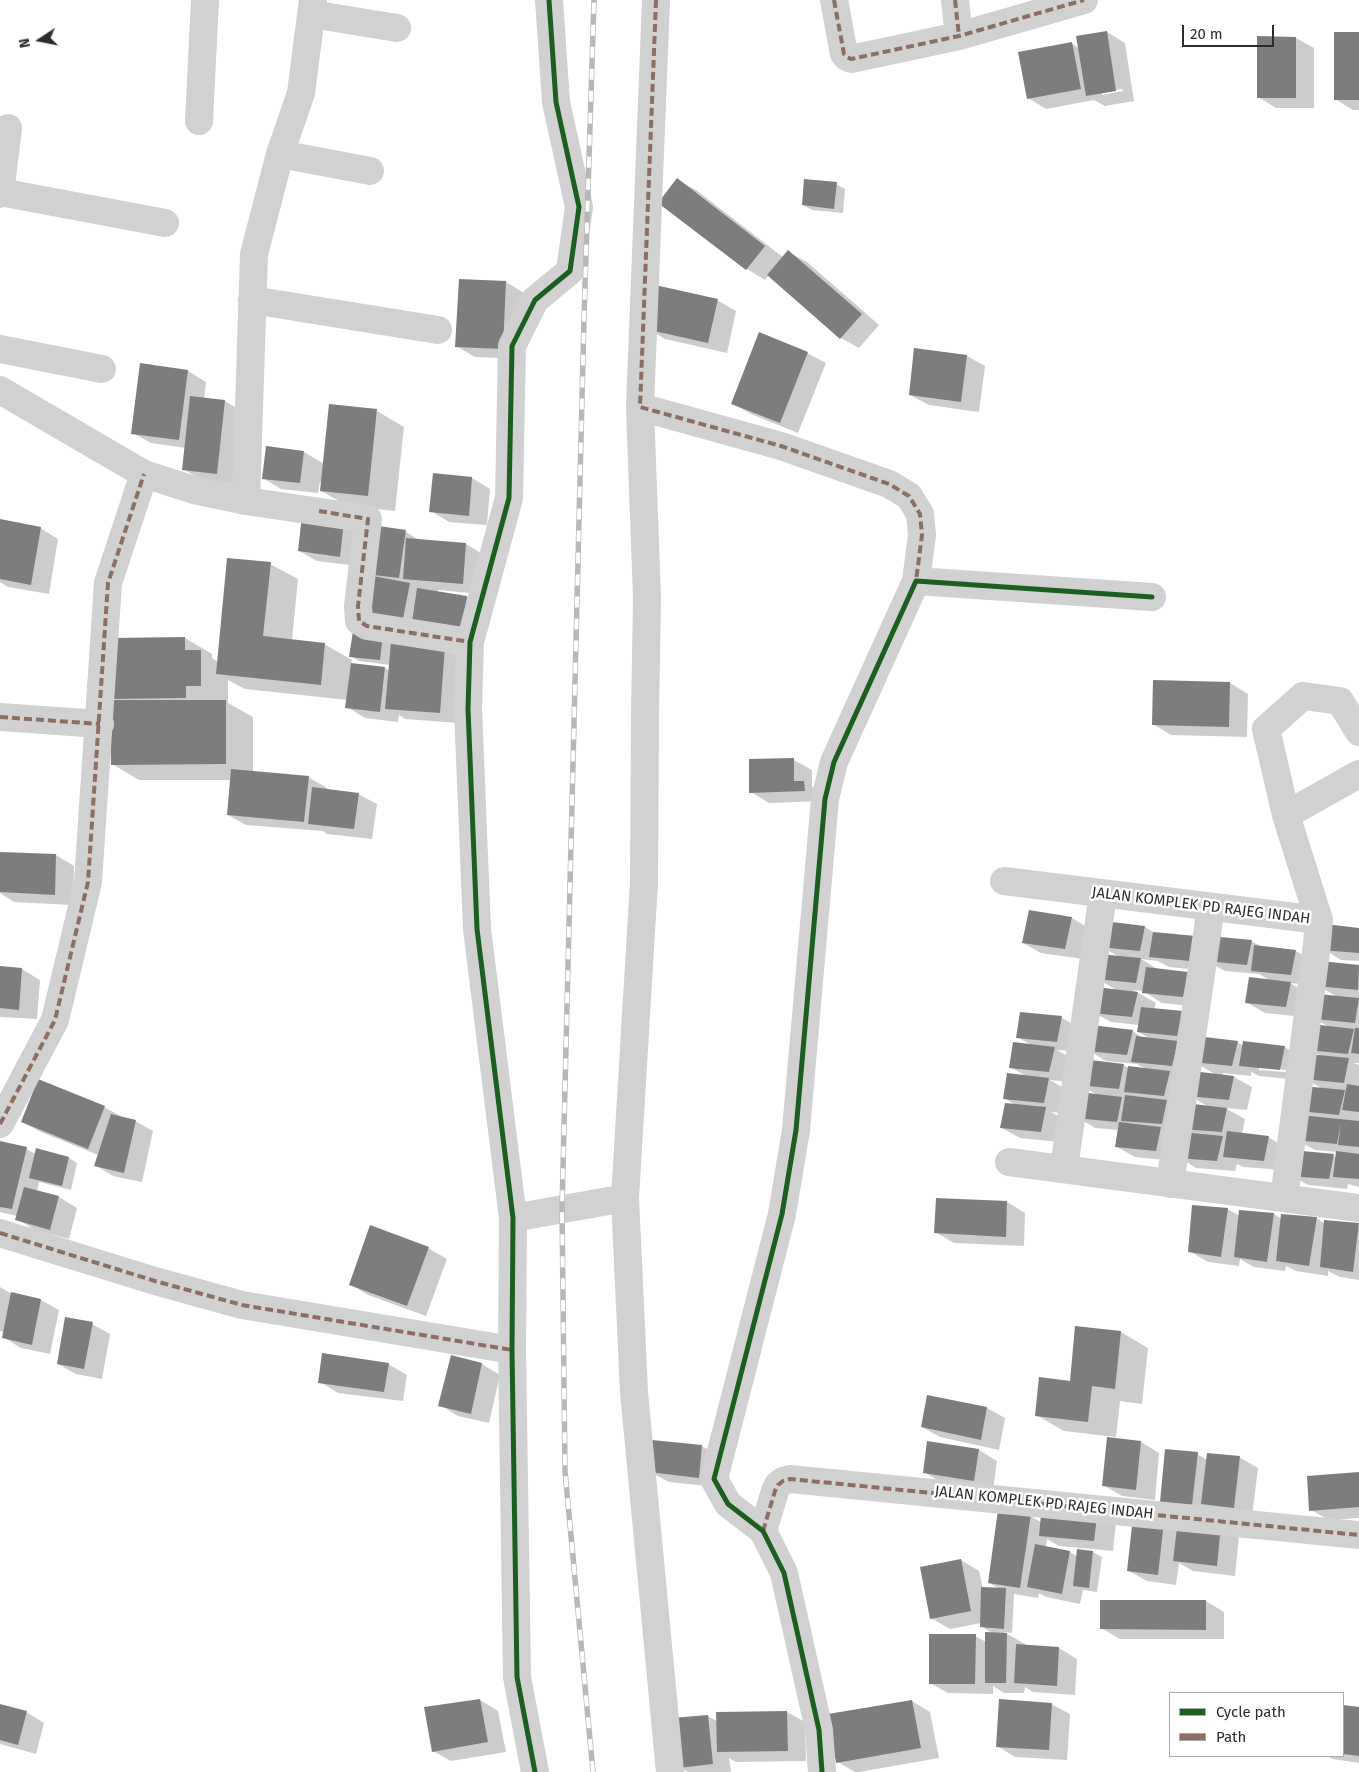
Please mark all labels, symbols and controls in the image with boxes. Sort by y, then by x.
north arrow [15,15,65,65]
scale bar [1184,15,1276,47]
text: 20 m [1190,25,1223,43]
text: N [16,37,34,49]
street label: JALAN KOMPLEK PD RAJEG INDAH [1091,884,1311,928]
street label: JALAN KOMPLEK PD RAJEG INDAH [934,1483,1154,1523]
legend [1169,1692,1344,1757]
text: Cycle path [1216,1703,1286,1721]
text: Path [1216,1728,1246,1746]

